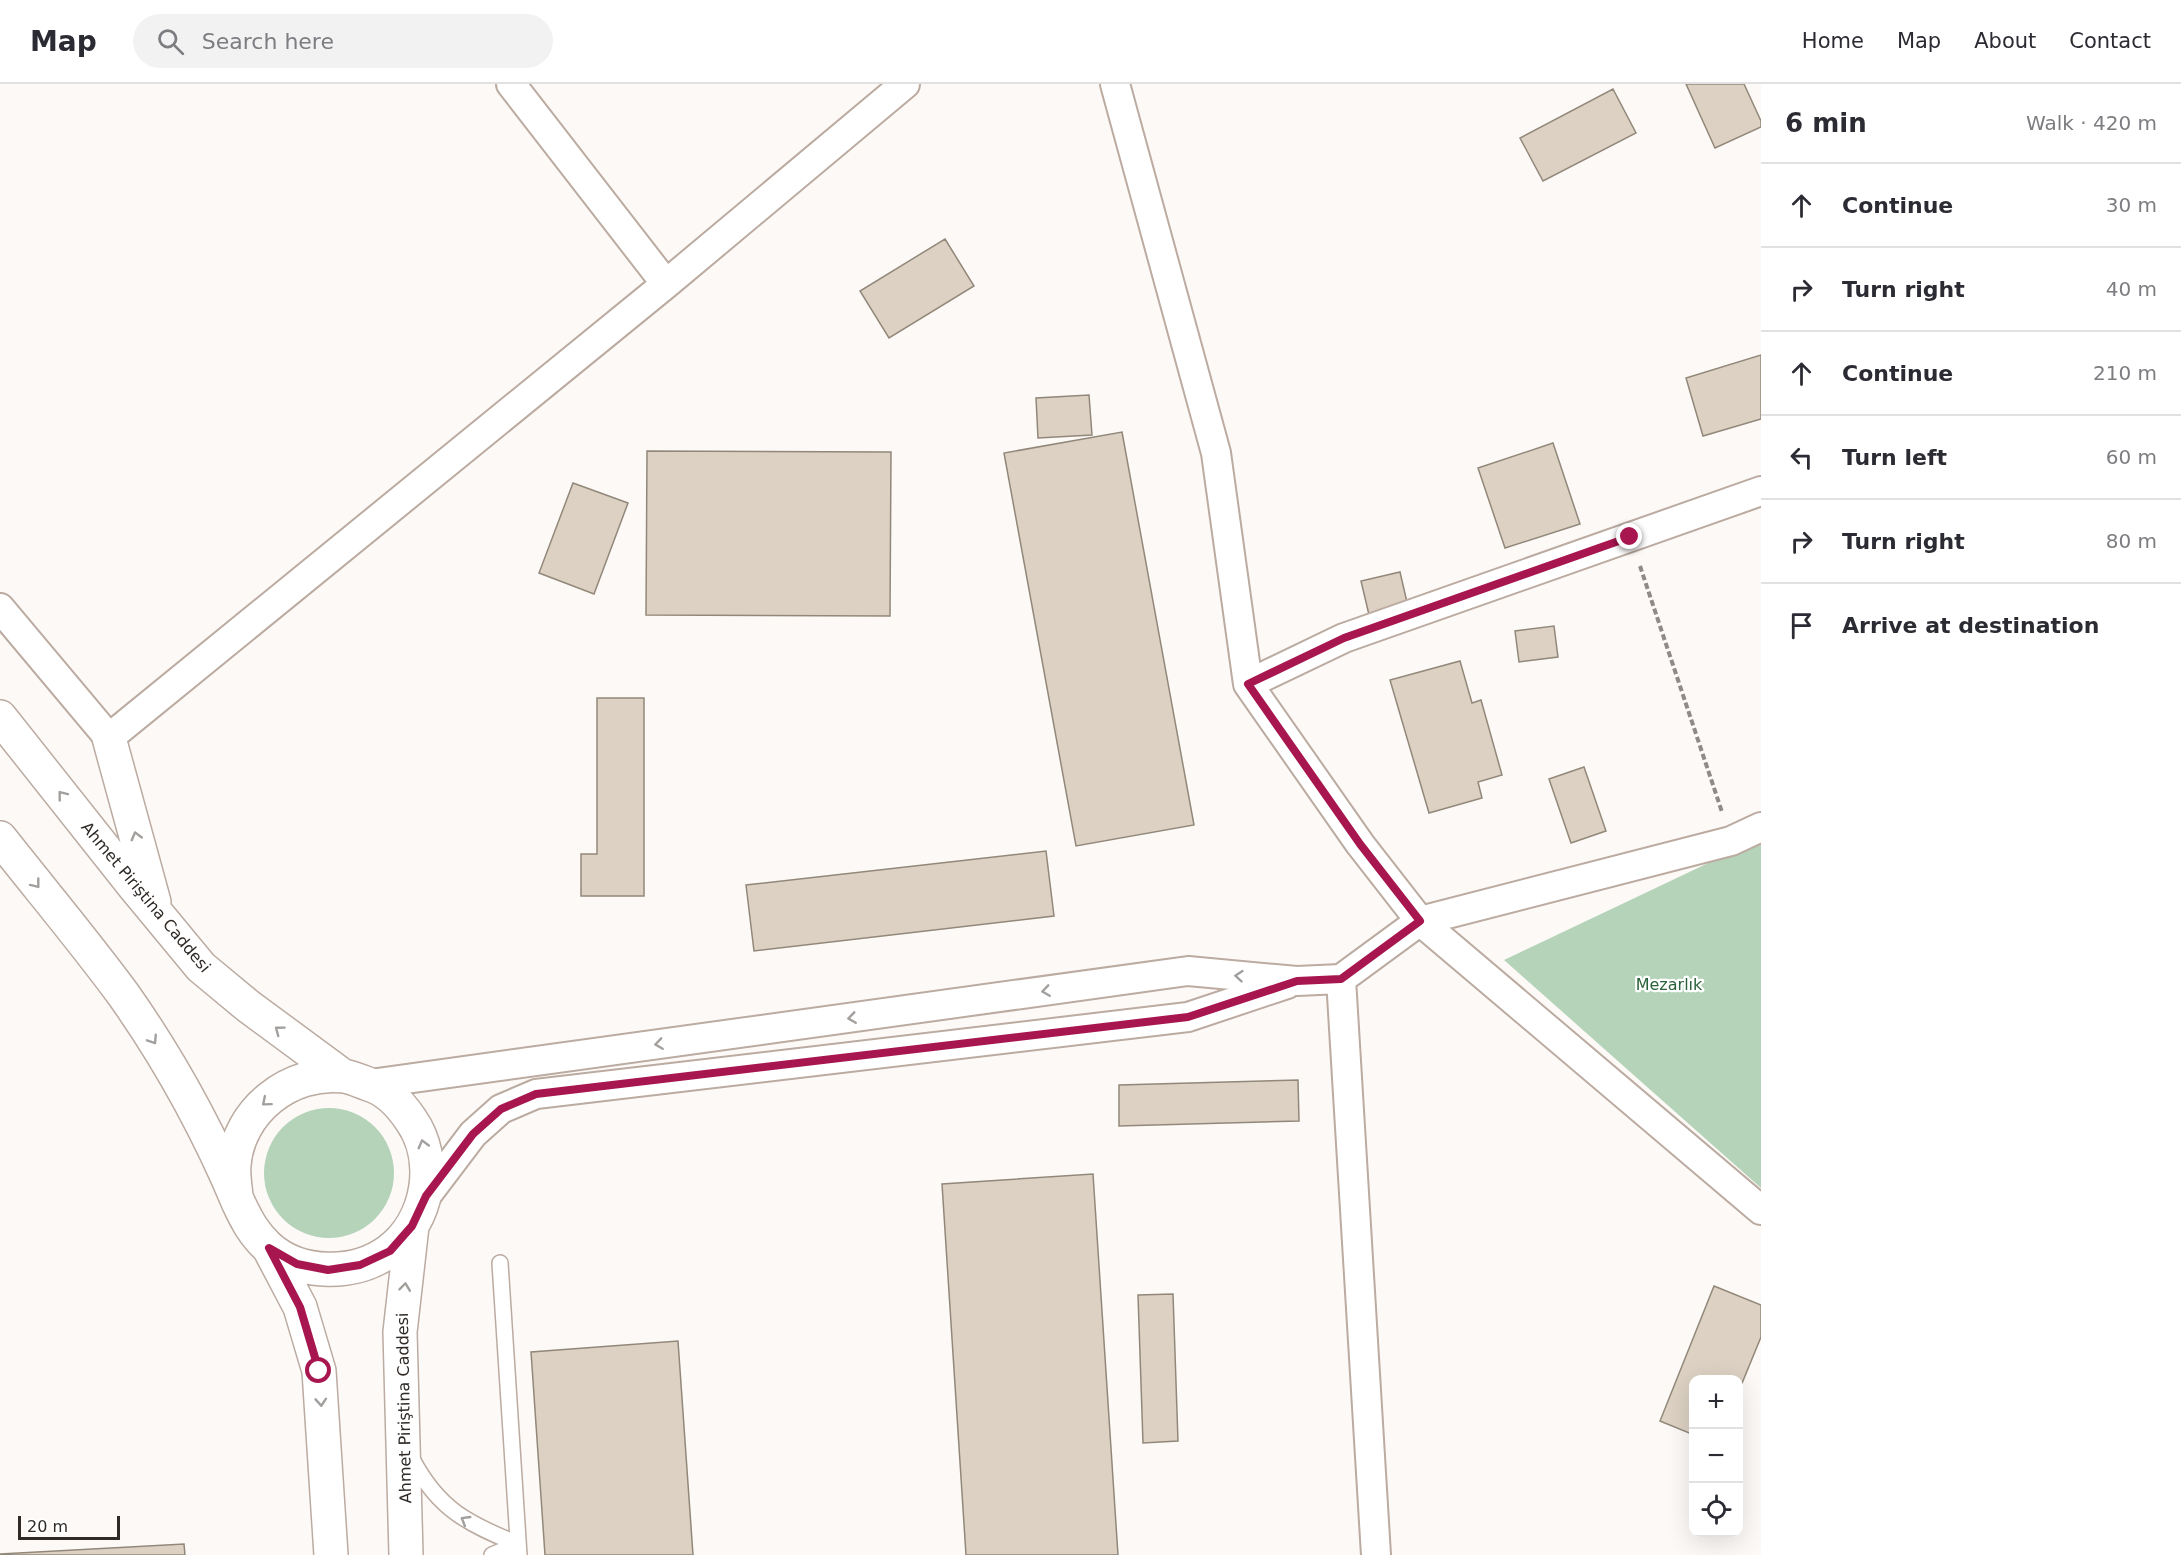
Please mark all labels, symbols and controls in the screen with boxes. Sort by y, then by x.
search box [133,14,553,68]
text: Map [30,25,97,58]
icon: search [154,25,187,58]
text: Search here [202,29,334,54]
text: Home [1802,29,1864,53]
text: Map [1897,29,1941,53]
text: About [1974,29,2036,53]
text: Contact [2069,29,2151,53]
text: 6 min [1785,108,1867,138]
text: Walk · 420 m [2026,111,2157,135]
icon: ahead [1785,189,1818,222]
text: Continue [1842,193,1953,218]
text: 30 m [2106,193,2157,217]
icon: right [1785,273,1818,306]
text: Turn right [1842,277,1965,302]
text: 40 m [2106,277,2157,301]
icon: ahead [1785,357,1818,390]
text: Continue [1842,361,1953,386]
text: 210 m [2093,361,2157,385]
icon: left [1785,441,1818,474]
text: Turn left [1842,445,1947,470]
text: 60 m [2106,445,2157,469]
route end [1616,523,1642,549]
icon: right [1785,525,1818,558]
text: Turn right [1842,529,1965,554]
text: 80 m [2106,529,2157,553]
icon: arrive [1785,609,1818,642]
text: Arrive at destination [1842,613,2099,638]
one-way arrow [59,791,70,802]
street label: Ahmet Piriştina Caddesi [77,818,215,976]
one-way arrow [130,831,143,841]
one-way arrow [29,877,40,888]
one-way arrow [1234,970,1243,983]
park label: Mezarlık [1636,975,1703,994]
one-way arrow [1041,984,1050,996]
one-way arrow [848,1011,857,1023]
one-way arrow [275,1026,286,1037]
one-way arrow [145,1034,157,1044]
one-way arrow [655,1038,664,1050]
one-way arrow [262,1094,273,1105]
one-way arrow [418,1139,430,1150]
one-way arrow [398,1282,411,1291]
street label: Ahmet Piriştina Caddesi [393,1313,415,1503]
route start [305,1357,331,1383]
map controls [1689,1375,1743,1537]
button: + [1689,1375,1743,1429]
one-way arrow [314,1397,327,1406]
button: − [1689,1429,1743,1483]
button: locate [1689,1483,1743,1537]
scale bar [18,1513,120,1540]
one-way arrow [461,1515,471,1527]
text: 20 m [27,1517,68,1536]

